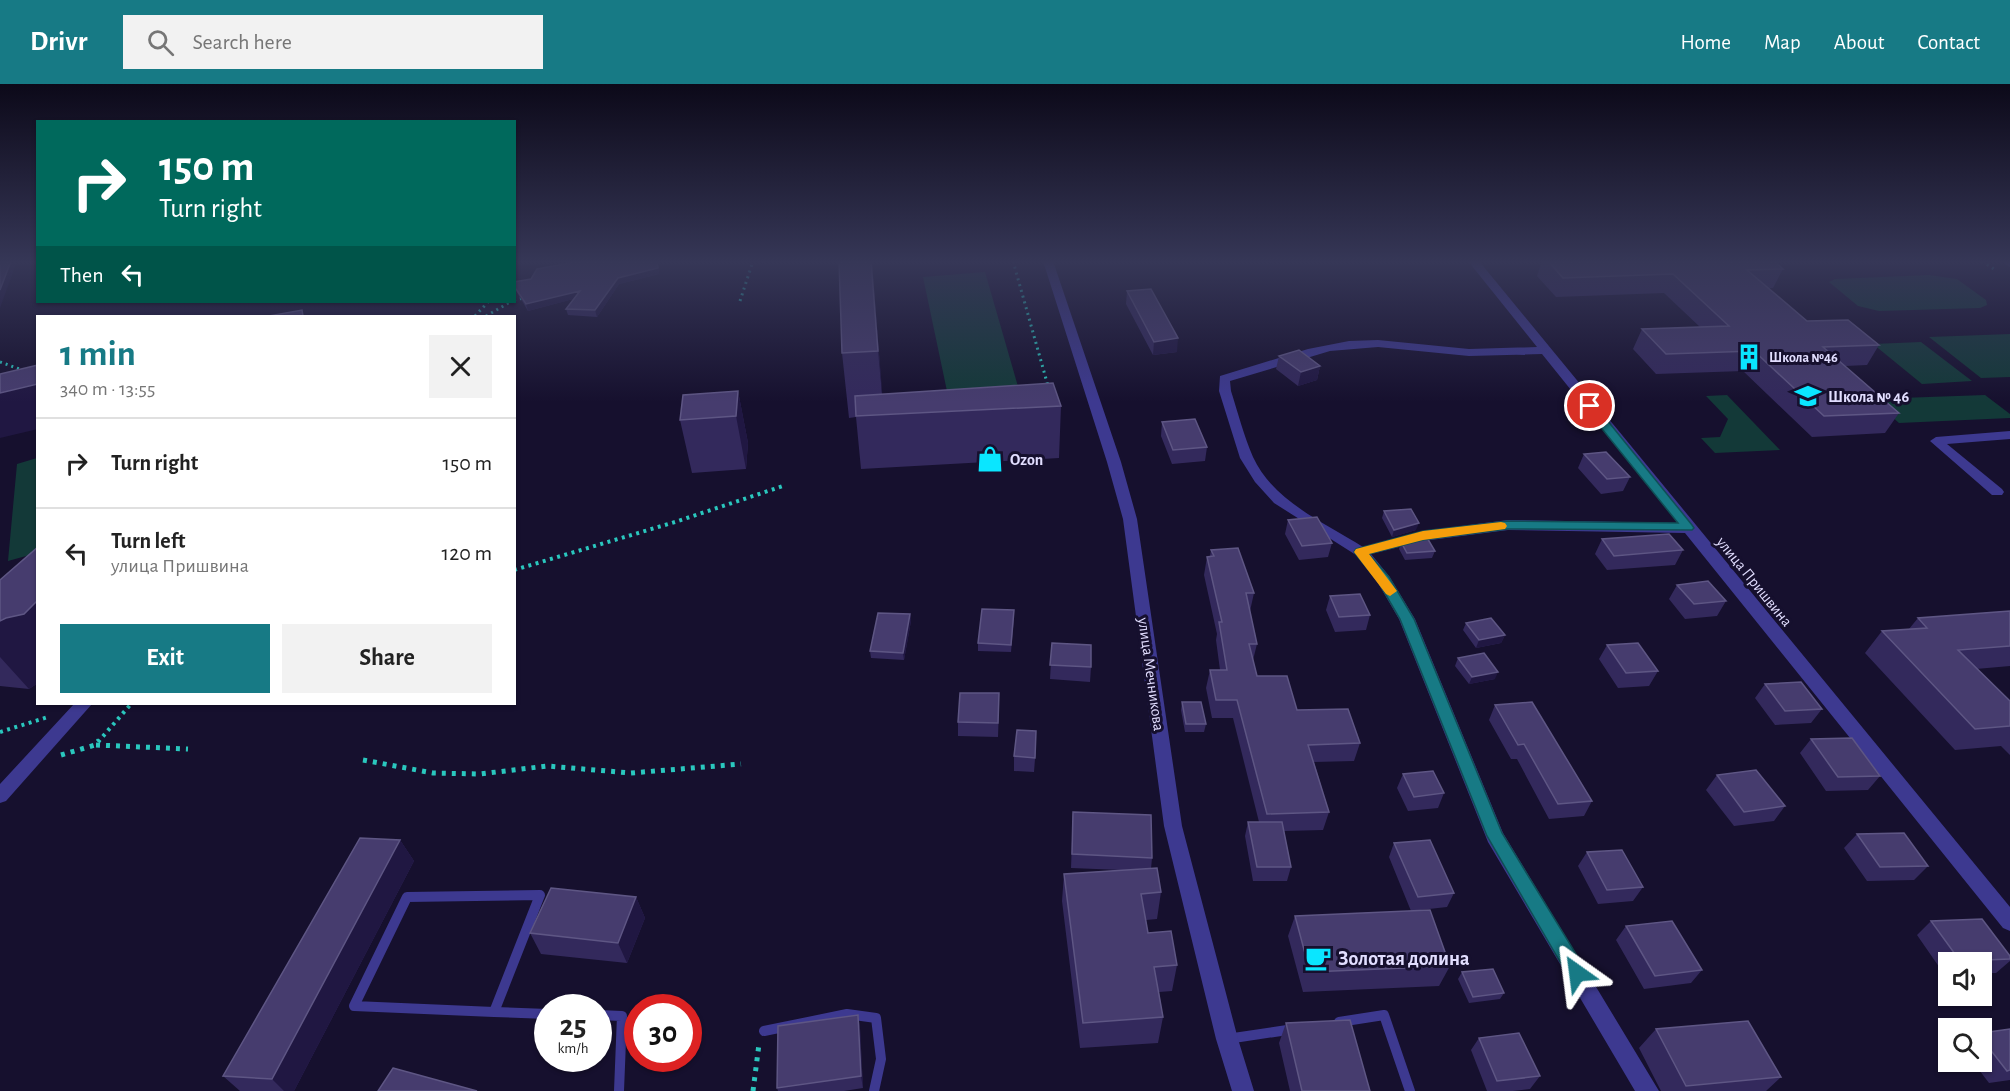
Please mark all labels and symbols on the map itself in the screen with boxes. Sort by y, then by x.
building icon: Школа №46 [1734,342,1764,372]
place label: Школа №46 [1769,351,1838,365]
pin [1564,380,1615,431]
school or university icon: Школа № 46 [1793,381,1823,411]
place label: Школа № 46 [1828,389,1909,405]
shop icon: Ozon [975,444,1005,474]
place label: Ozon [1010,452,1043,468]
street label: улица Пришвина [1712,533,1795,630]
street label: улица Мечникова [1134,615,1167,732]
position arrow [1545,941,1609,1005]
cafe icon: Золотая долина [1303,943,1333,973]
place label: Золотая долина [1338,949,1470,969]
speed limit sign: 30 [624,994,702,1072]

